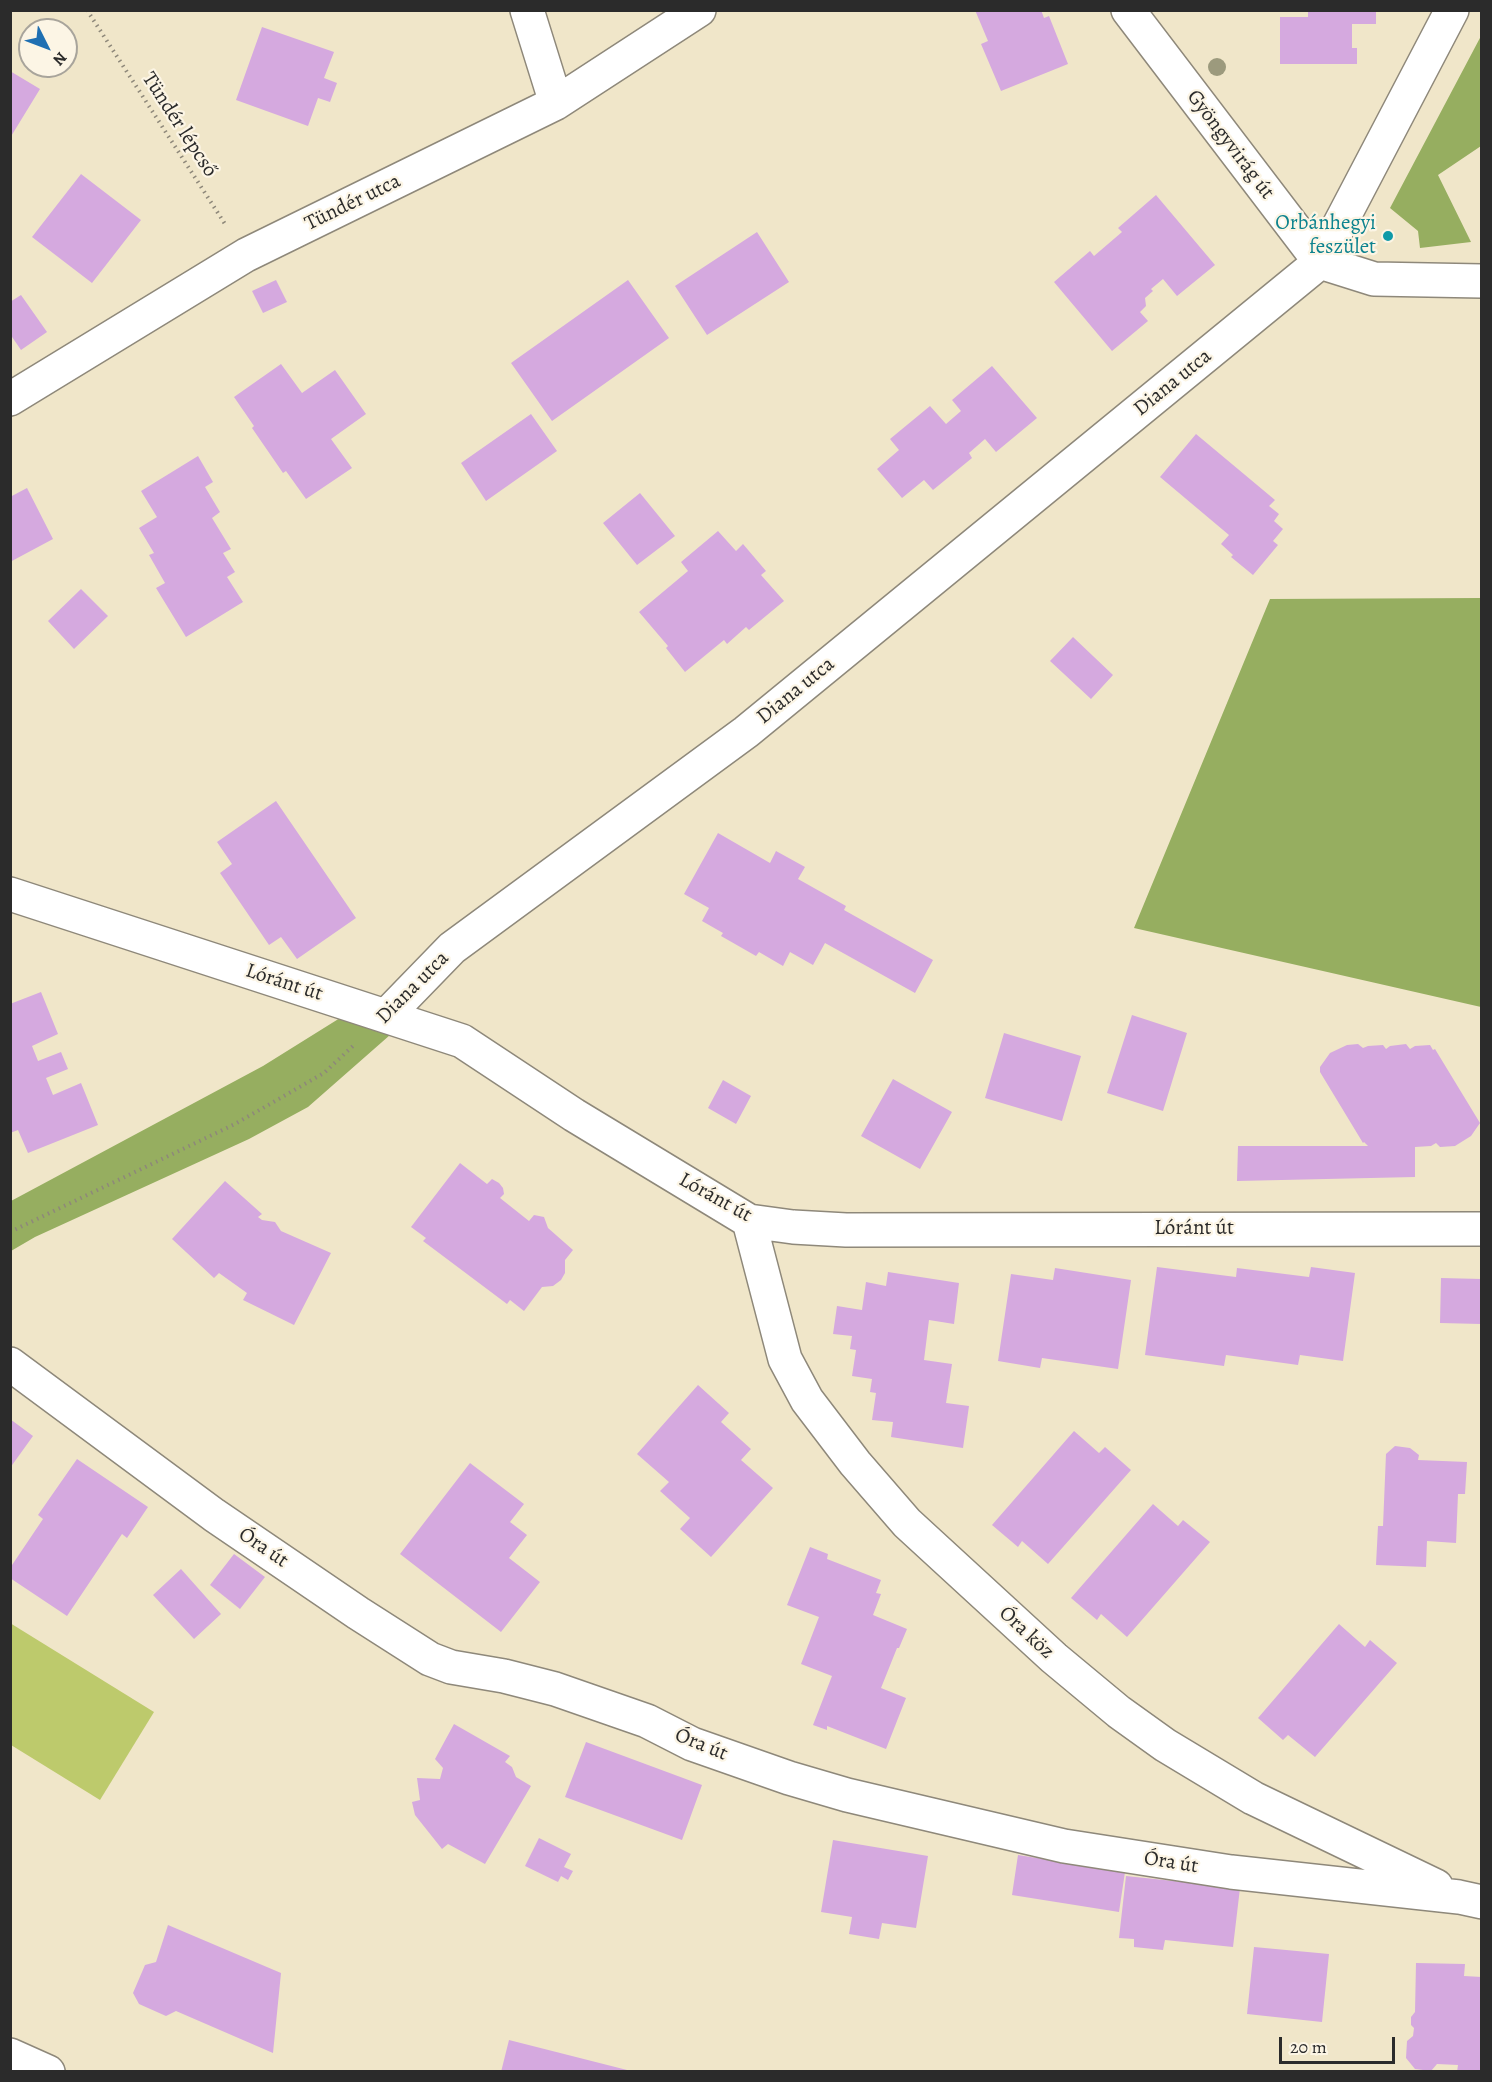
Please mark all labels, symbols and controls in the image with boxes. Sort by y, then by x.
north arrow [18,18,78,78]
text: N [48,47,72,70]
street label: Tündér lépcső [136,68,222,182]
street label: Gyöngyvirág út [1181,85,1279,205]
street label: Tündér utca [301,169,405,237]
place label: Orbánhegyi feszület [1275,211,1376,261]
marker: Orbánhegyi feszület [1381,229,1395,243]
street label: Diana utca [1129,344,1217,422]
street label: Diana utca [752,652,840,730]
street label: Diana utca [371,946,455,1030]
street label: Lóránt út [242,959,326,1007]
street label: Lóránt út [674,1168,756,1228]
street label: Lóránt út [1154,1216,1234,1242]
street label: Óra út [233,1522,293,1574]
street label: Óra köz [993,1601,1059,1665]
street label: Óra út [671,1723,731,1767]
street label: Óra út [1142,1846,1200,1880]
scale bar [1282,2025,1398,2063]
text: 20 m [1290,2035,1327,2059]

